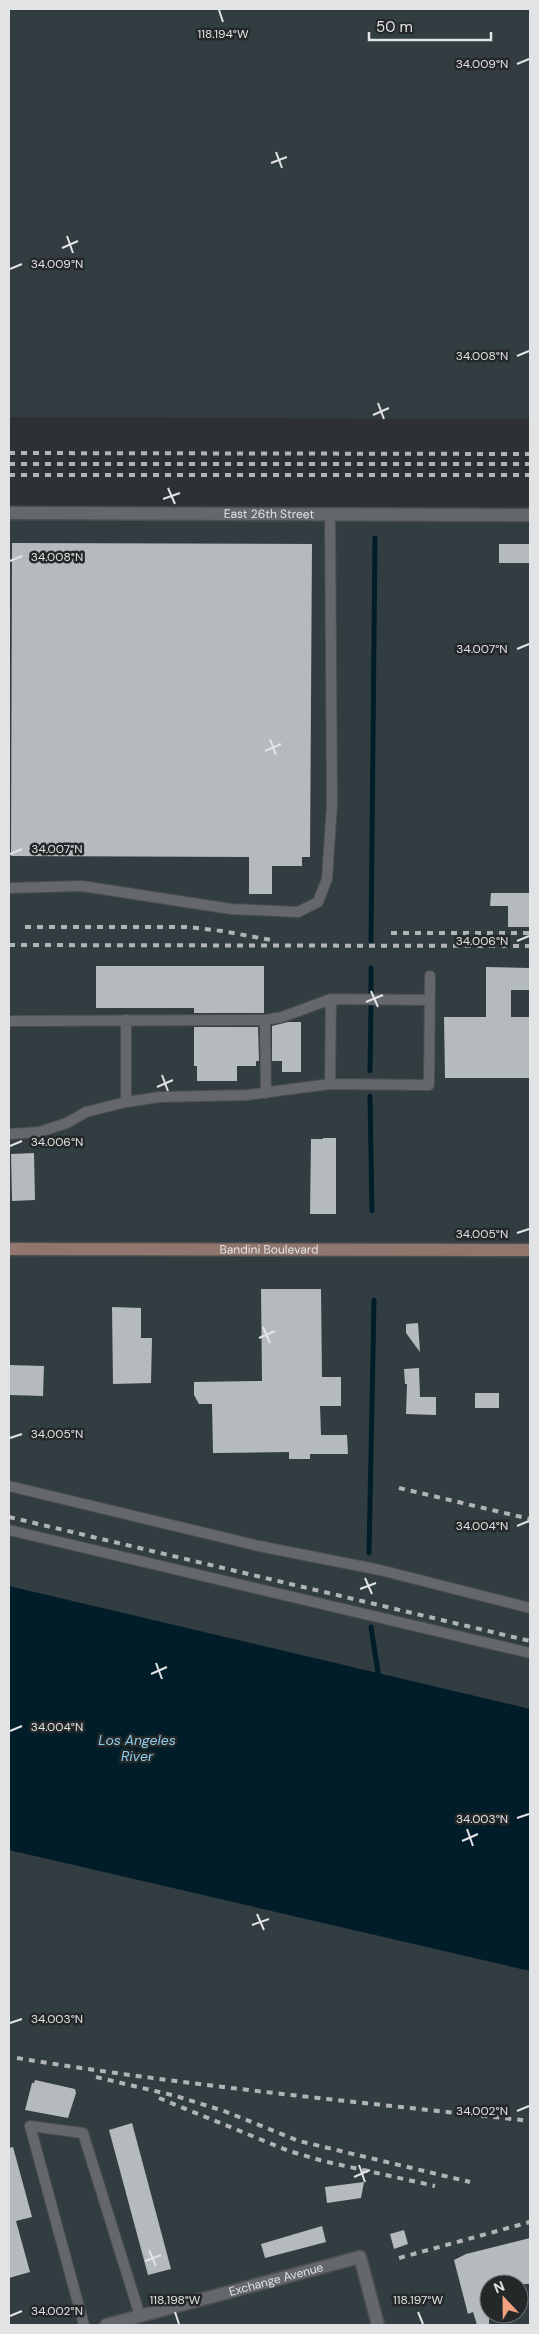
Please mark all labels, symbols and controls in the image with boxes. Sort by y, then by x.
scale bar [369,10,492,42]
text: 50 m [376,17,413,37]
text: 118.194°W [197,26,249,42]
text: 34.009°N [456,56,508,72]
text: 34.009°N [31,256,83,272]
text: 34.008°N [456,348,508,364]
street label: East 26th Street [224,506,314,522]
text: 34.008°N [31,549,83,565]
text: 34.007°N [456,641,508,657]
text: 34.007°N [31,841,83,857]
text: 34.006°N [456,933,508,949]
text: 34.006°N [31,1134,83,1150]
text: 34.005°N [456,1226,508,1242]
street label: Bandini Boulevard [220,1241,318,1258]
text: 34.005°N [31,1426,83,1442]
text: 34.004°N [456,1518,508,1534]
text: 34.004°N [31,1719,83,1735]
water label: Los Angeles River [98,1731,176,1765]
text: 34.003°N [456,1811,508,1827]
text: 34.003°N [31,2011,83,2027]
text: 34.002°N [456,2103,508,2119]
street label: Exchange Avenue [227,2259,325,2300]
north arrow [479,2274,529,2324]
text: N [491,2277,507,2297]
text: 118.198°W [150,2292,201,2308]
text: 118.197°W [393,2292,443,2308]
text: 34.002°N [31,2303,83,2319]

